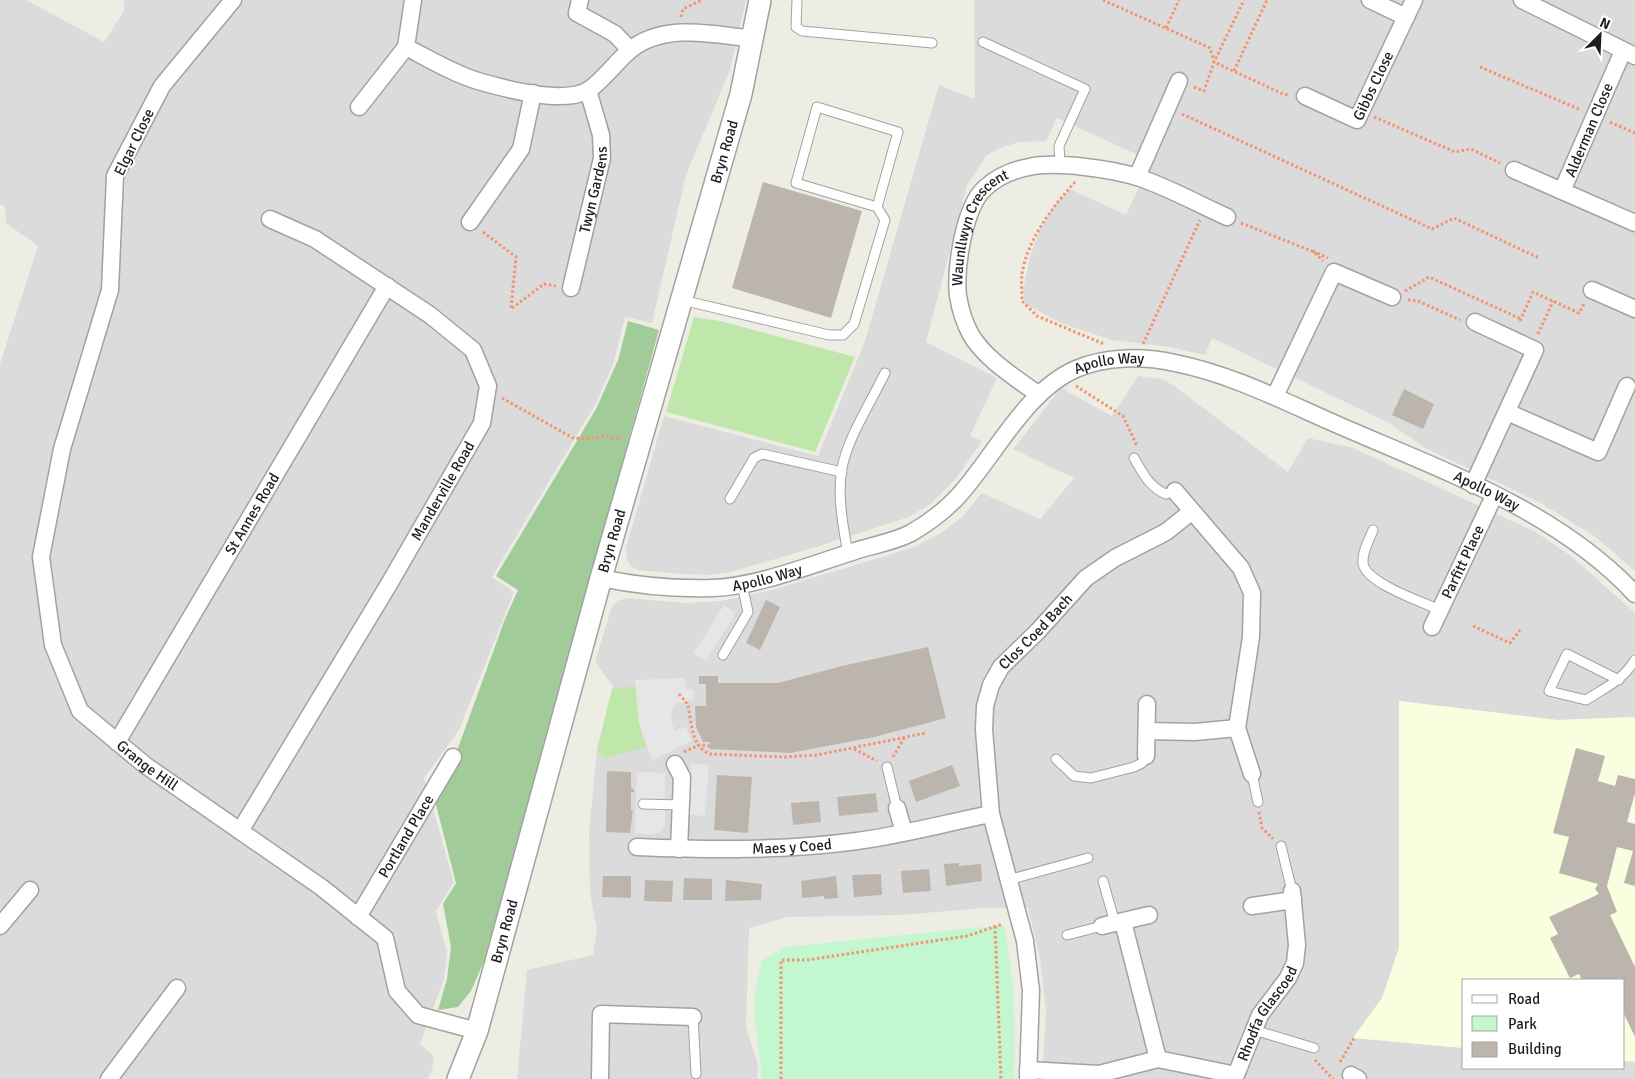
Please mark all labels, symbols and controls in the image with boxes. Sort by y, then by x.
north arrow [1575,10,1625,60]
text: N [1597,14,1613,33]
street label: Gibbs Close [1349,48,1397,124]
street label: Alderman Close [1561,80,1617,180]
street label: Elgar Close [110,106,158,178]
street label: Bryn Road [707,118,742,186]
street label: Twyn Gardens [575,146,611,235]
street label: Waunllwyn Crescent [948,165,1011,286]
street label: Apollo Way [1071,349,1145,378]
street label: Manderville Road [407,438,478,544]
street label: Apollo Way [1451,467,1523,515]
street label: St Annes Road [221,470,283,558]
street label: Bryn Road [594,507,630,575]
street label: Parfitt Place [1438,522,1488,602]
street label: Apollo Way [731,560,804,595]
street label: Clos Coed Bach [995,590,1076,673]
street label: Grange Hill [113,736,182,794]
street label: Portland Place [374,791,438,881]
street label: Maes y Coed [752,835,833,858]
street label: Bryn Road [487,897,522,965]
street label: Rhodfa Glascoed [1233,963,1301,1064]
legend [1462,979,1625,1069]
text: Road [1508,990,1540,1008]
text: Park [1508,1015,1537,1033]
text: Building [1508,1040,1562,1058]

